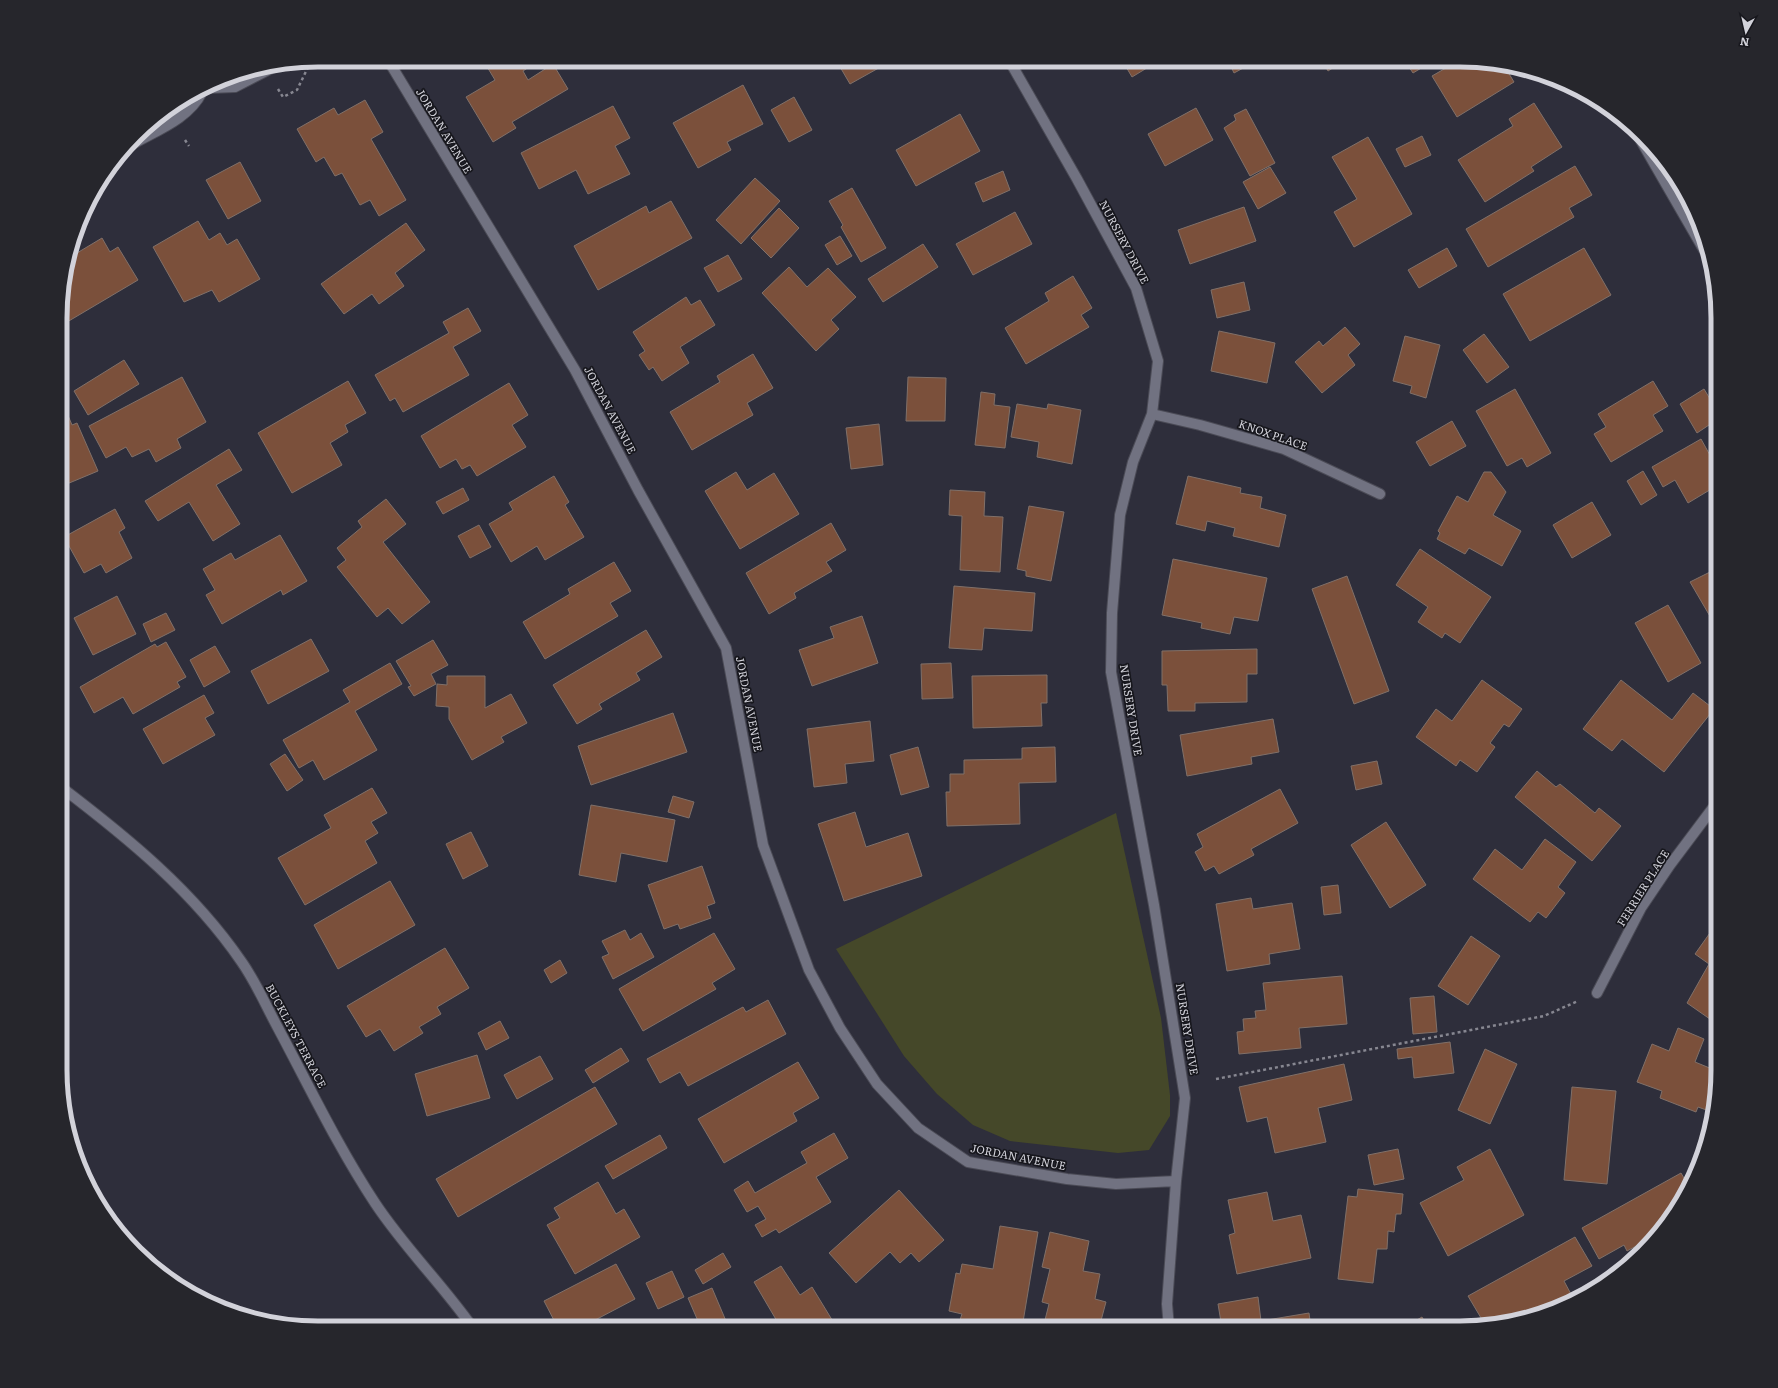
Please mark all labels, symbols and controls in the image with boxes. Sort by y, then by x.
north arrow [1726,12,1766,52]
text: N [1739,34,1750,51]
street label: JORDAN AVENUE [413,85,477,176]
street label: NURSERY DRIVE [1096,197,1154,286]
street label: JORDAN AVENUE [581,363,641,456]
street label: KNOX PLACE [1237,415,1310,453]
street label: JORDAN AVENUE [733,655,767,753]
street label: NURSERY DRIVE [1117,663,1147,757]
street label: FERRIER PLACE [1612,846,1672,929]
street label: BUCKLEYS TERRACE [263,981,331,1090]
street label: NURSERY DRIVE [1173,982,1203,1076]
street label: JORDAN AVENUE [969,1139,1067,1173]

